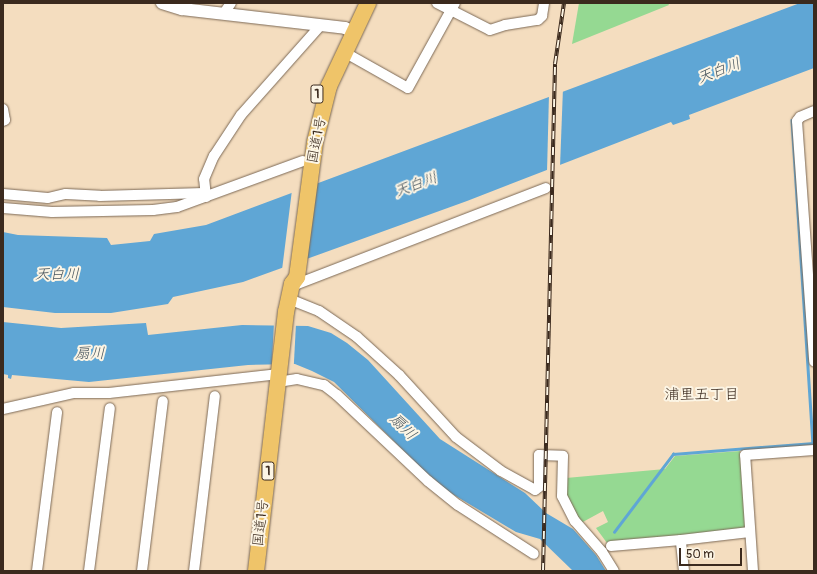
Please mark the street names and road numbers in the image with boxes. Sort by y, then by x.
road number: 1 [310,83,324,105]
street label: 国道1号 [304,115,330,165]
road number: 1 [261,460,275,482]
street label: 国道1号 [250,498,272,548]

